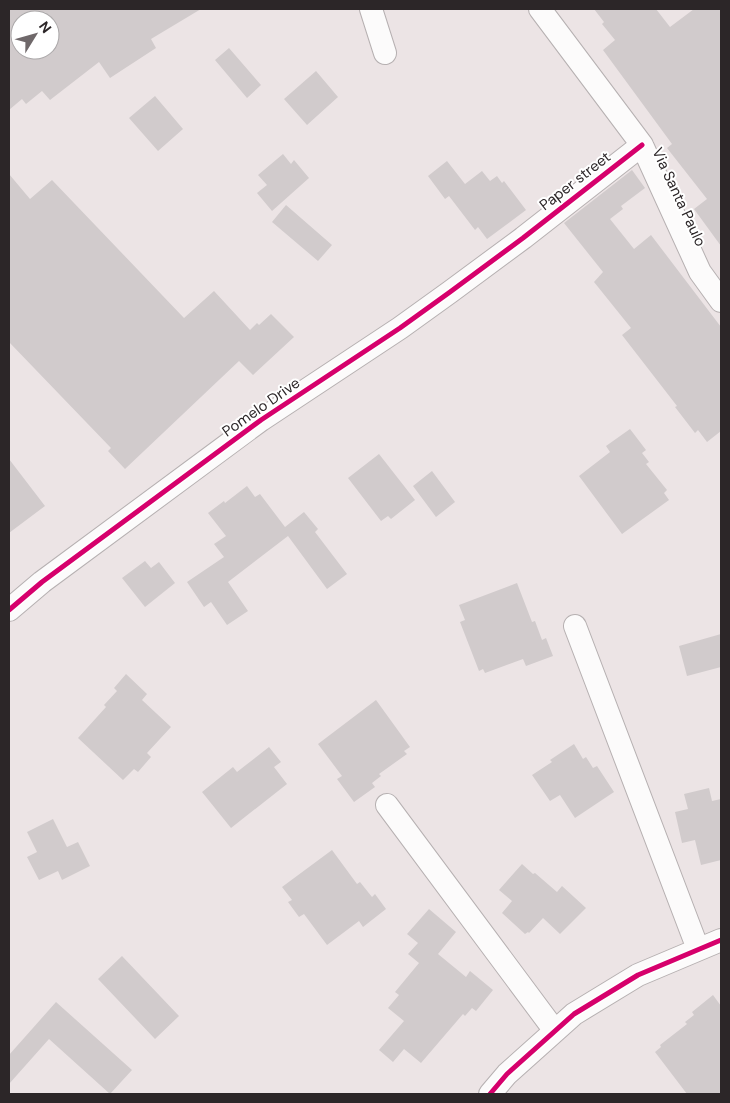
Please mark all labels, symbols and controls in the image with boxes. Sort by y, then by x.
north arrow [10,10,60,60]
text: N [35,18,56,37]
street label: Via Santa Paulo [647,144,711,250]
street label: Paper street [535,147,615,215]
street label: Pomelo Drive [218,373,304,441]

